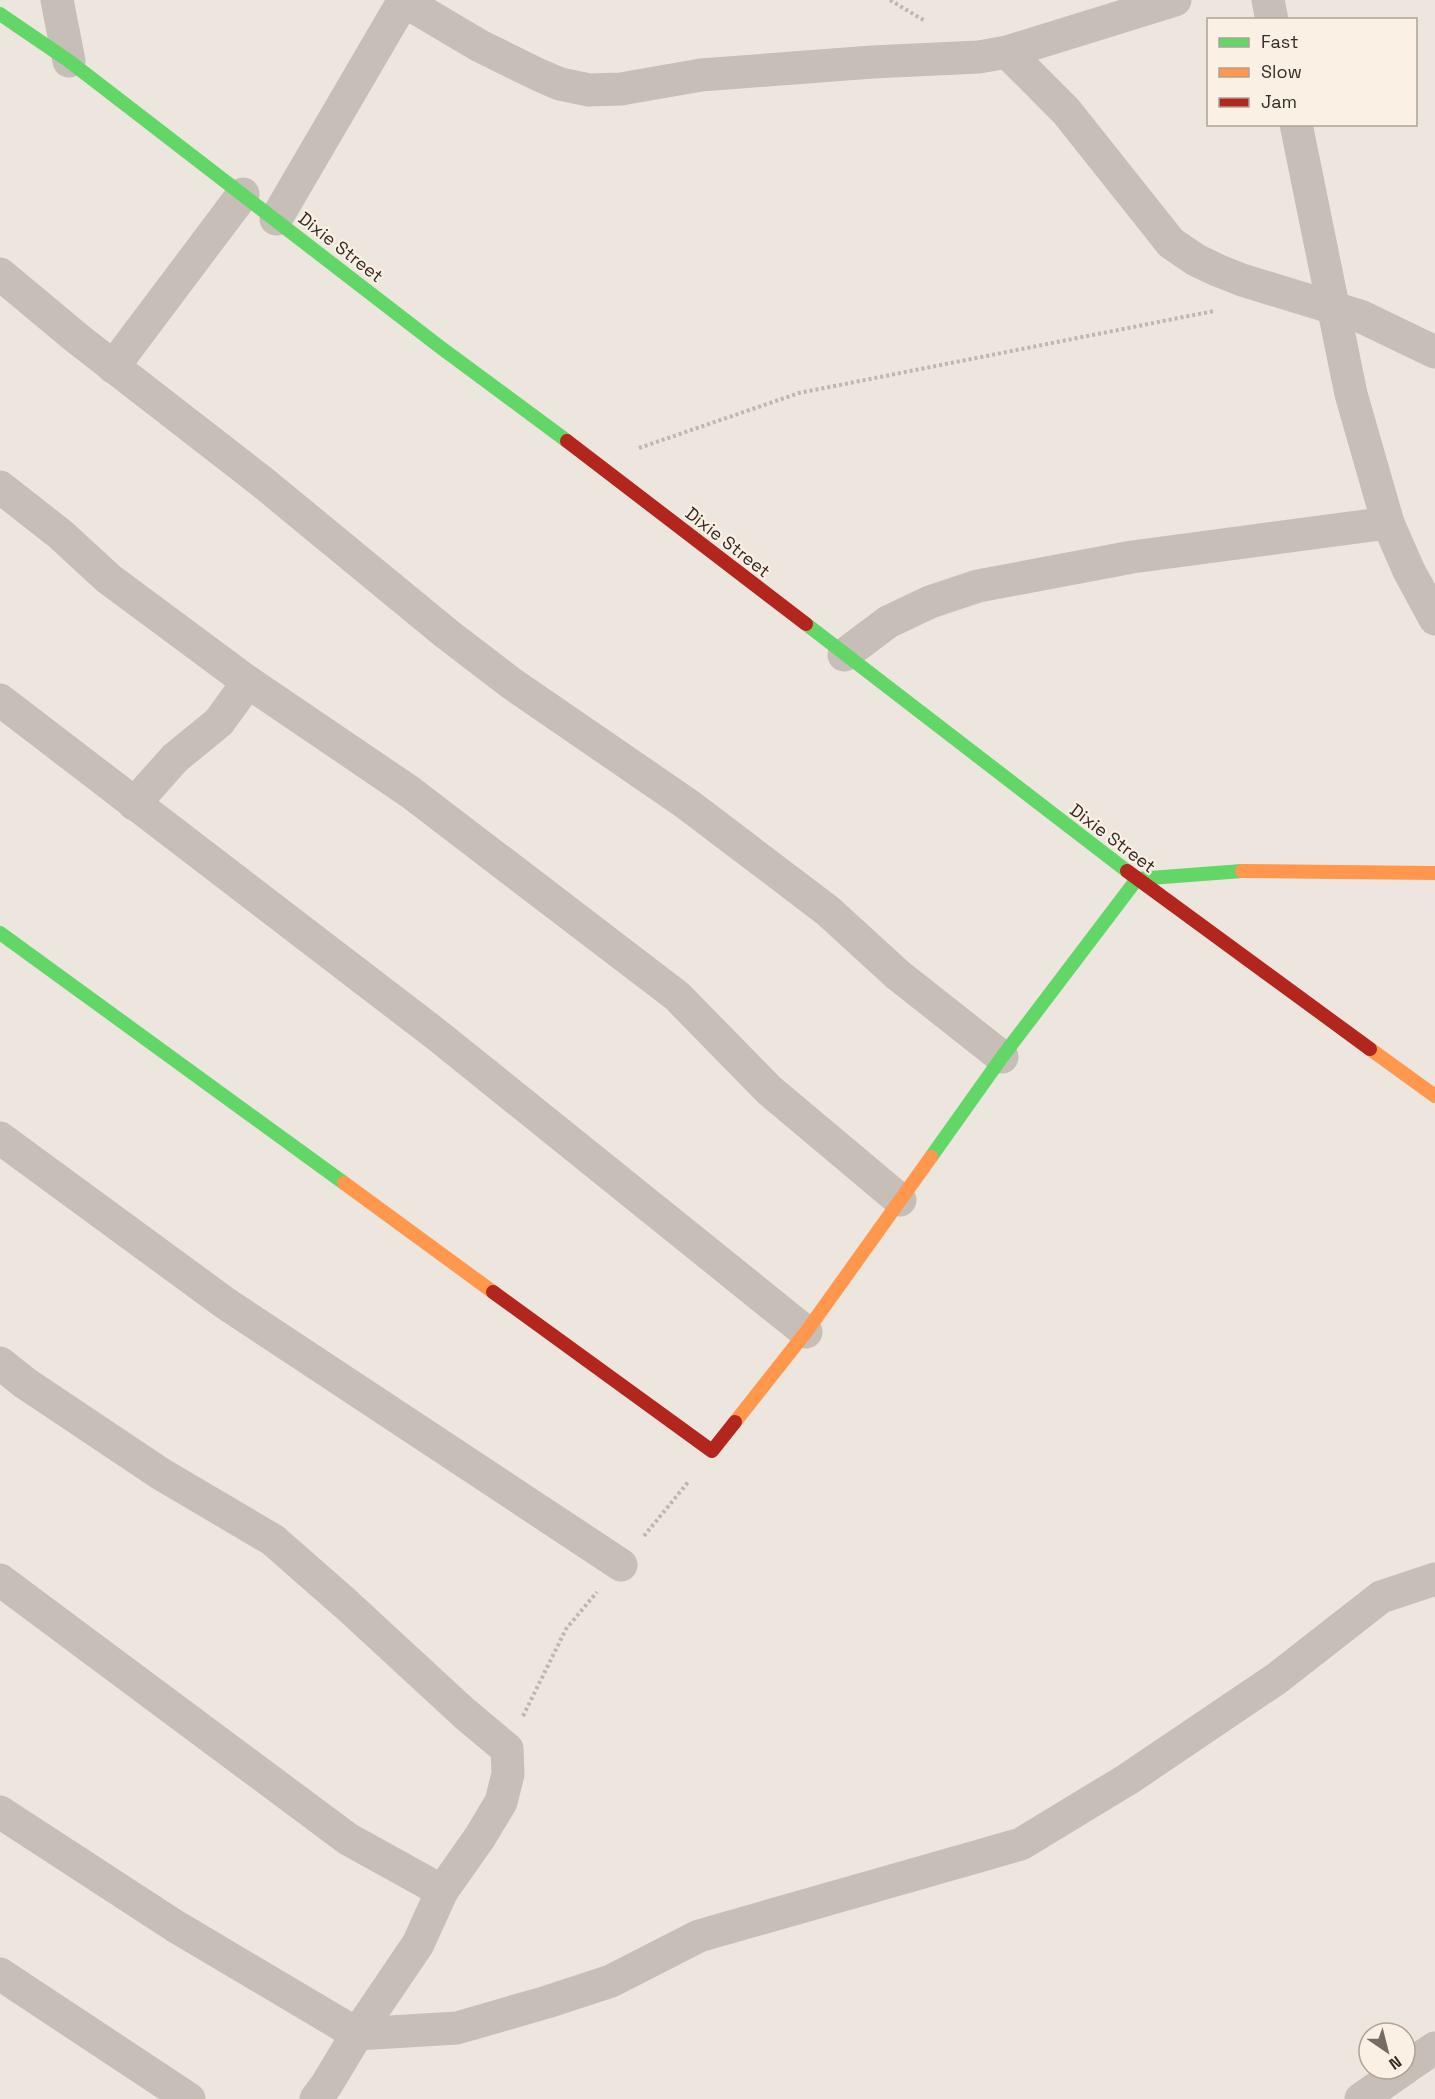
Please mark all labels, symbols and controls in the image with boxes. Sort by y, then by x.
legend [1207,18,1417,126]
text: Fast [1261,30,1298,53]
text: Slow [1261,60,1302,83]
text: Jam [1261,90,1297,113]
street label: Dixie Street [294,207,388,287]
street label: Dixie Street [681,502,775,582]
street label: Dixie Street [1065,798,1161,878]
north arrow [1357,2021,1417,2081]
text: N [1385,2051,1406,2075]

